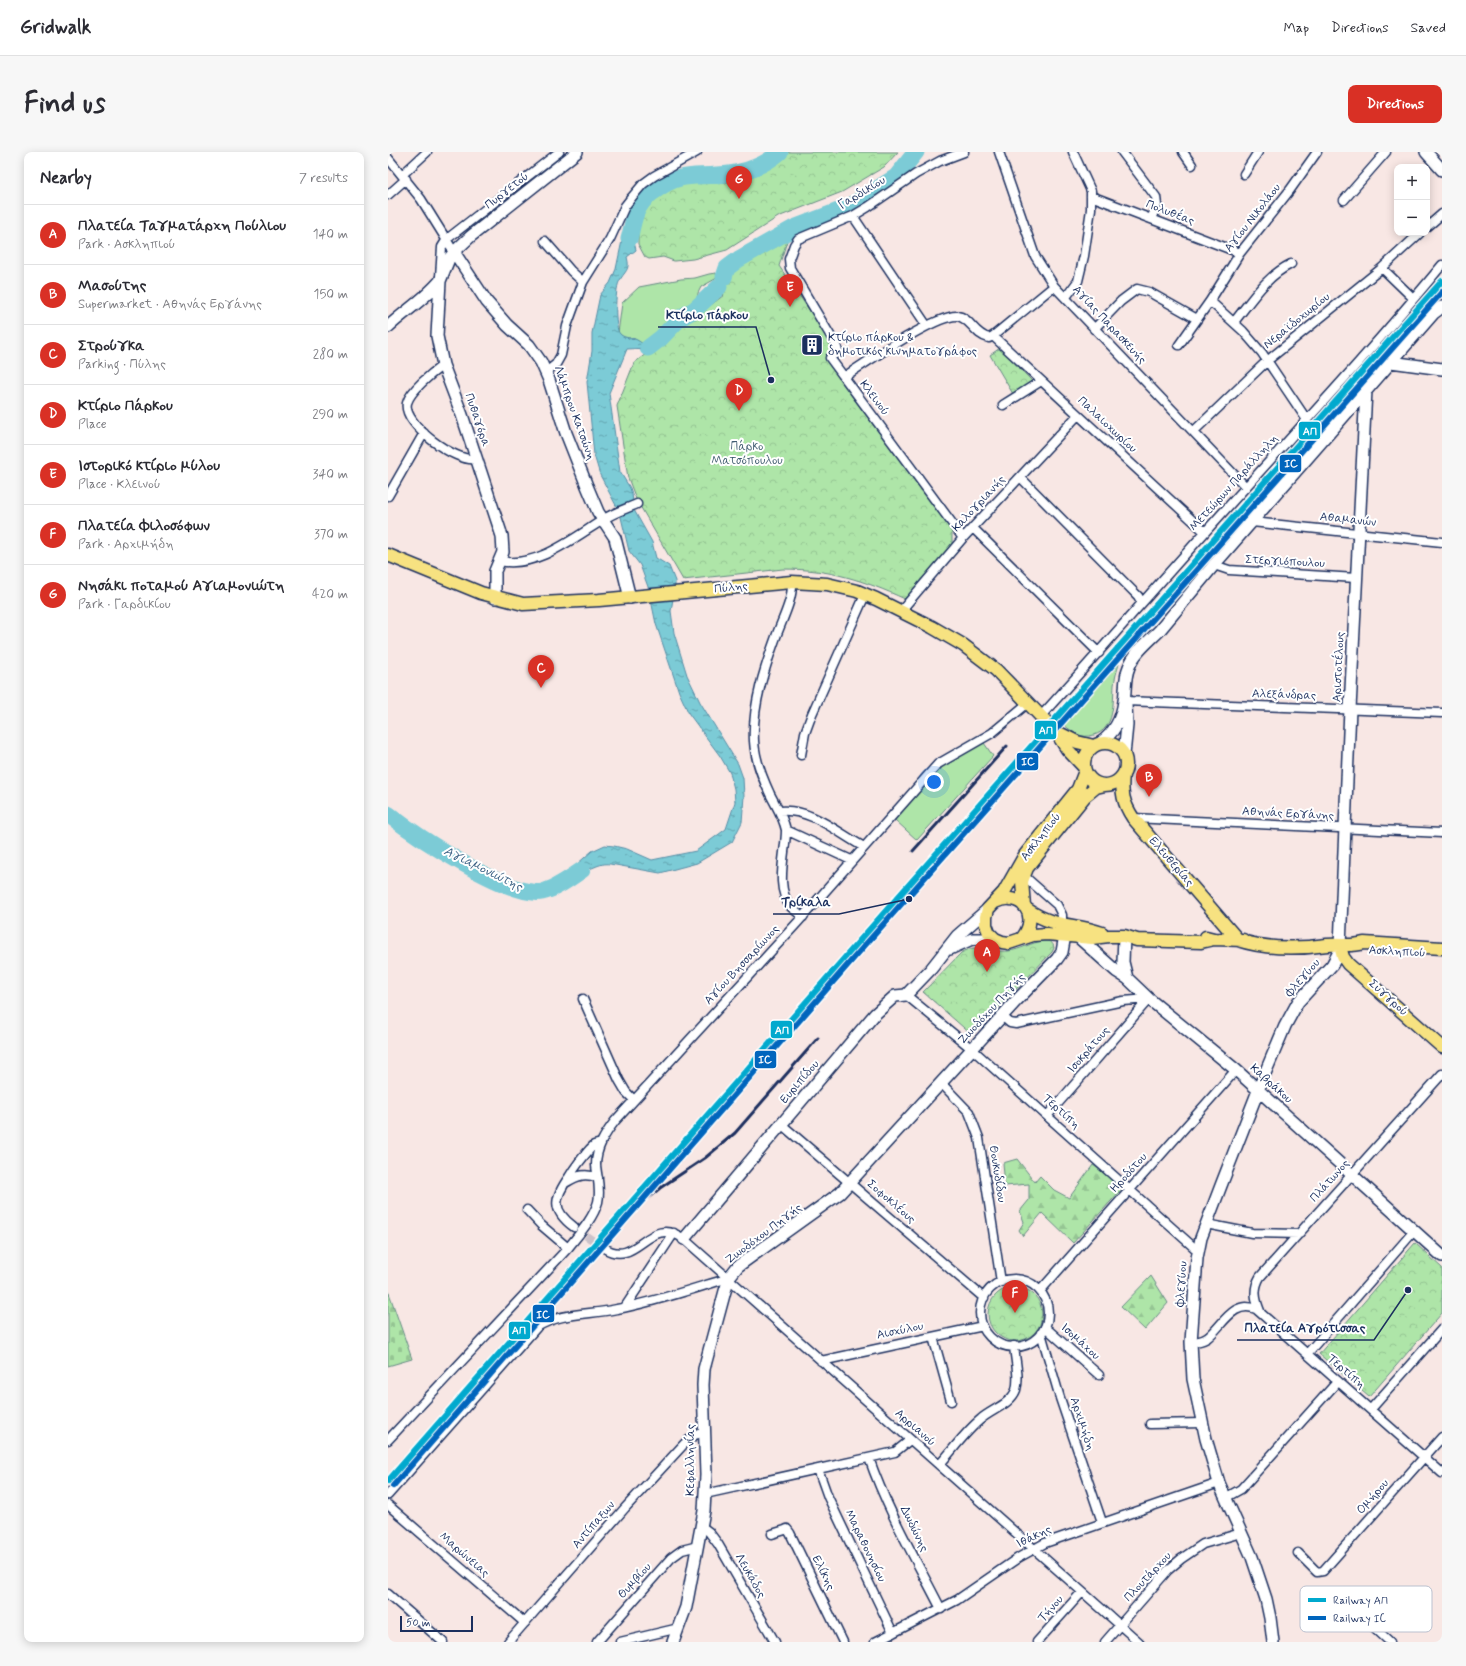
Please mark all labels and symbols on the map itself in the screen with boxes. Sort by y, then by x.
pin: G [726,166,752,199]
street label: Πυργετού [482,169,532,213]
street label: Γαρδικίου [835,172,889,213]
street label: Αγίου Νικολάου [1221,180,1285,256]
street label: Πολυθέας [1143,196,1197,230]
pin: E [777,274,803,307]
street label: Αγίας Παρασκευής [1068,282,1150,368]
street label: Νεραϊδοχωρίου [1260,289,1334,353]
callout: Κτίριο πάρκου [658,302,756,327]
text: Κτίριο πάρκου [666,307,748,324]
place label: Κτίριο πάρκου & δημοτικός κινηματογράφος [828,330,977,360]
building icon: Κτίριο πάρκου & δημοτικός κινηματογράφος [799,332,825,358]
street label: Λάμπρου Κατσώνη [549,363,599,463]
street label: Κλεινού [855,377,893,419]
pin: D [726,378,752,411]
street label: Πυθαγόρα [460,391,494,449]
street label: Παλαιοχωρίου [1074,393,1141,457]
line badge: ΑΠ [1298,421,1321,440]
text: ΑΠ [1303,425,1317,439]
street label: Μετεώρων Παράλληλη [1186,431,1282,535]
park label: Πάρκο Ματσόπουλου [711,439,783,469]
line badge: IC [1279,454,1302,473]
text: IC [1284,457,1298,471]
street label: Καλογριανής [949,472,1009,536]
street label: Αθαμανών [1319,509,1377,531]
street label: Στεργιόπουλου [1245,552,1326,572]
street label: Πύλης [713,578,749,598]
street label: Αριστοτέλους [1328,631,1349,703]
pin: C [528,655,554,688]
street label: Αλεξάνδρας [1252,686,1316,704]
line badge: ΑΠ [1034,720,1057,740]
text: ΑΠ [1039,724,1053,738]
line badge: IC [1016,752,1039,771]
text: IC [1021,755,1035,769]
pin: B [1136,764,1162,797]
your location [924,772,944,792]
street label: Αθηνάς Εργάνης [1242,804,1334,824]
street label: Ασκληπιού [1017,810,1065,864]
street label: Ελευθερίας [1145,834,1197,890]
water label: Αγιαμονιώτης [441,843,526,896]
callout: Τρίκαλα [773,889,839,914]
text: Τρίκαλα [780,894,831,911]
street label: Αγίου Βησσαρίωνος [701,922,783,1008]
pin: A [974,939,1000,972]
street label: Ασκληπιού [1368,943,1426,961]
street label: Φλεγύου [1281,955,1324,1001]
street label: Ζωοδόχου Πηγής [955,970,1029,1048]
street label: Συγγρού [1365,976,1411,1020]
line badge: ΑΠ [770,1020,793,1039]
street label: Ισοκράτους [1064,1023,1114,1077]
text: ΑΠ [775,1024,789,1038]
line badge: IC [754,1050,777,1069]
text: IC [758,1053,772,1067]
street label: Ευριπίδου [777,1056,824,1107]
street label: Καβράκου [1246,1061,1296,1108]
street label: Τερτίπη [1039,1091,1083,1133]
street label: Θουκυδίδου [985,1144,1010,1204]
street label: Ηροδότου [1107,1149,1152,1196]
street label: Πλάτωνος [1307,1156,1353,1206]
street label: Σοφοκλέους [863,1176,919,1228]
street label: Ζωοδόχου Πηγής [722,1200,806,1268]
street label: Φλεγύου [1172,1260,1192,1308]
pin: F [1002,1280,1028,1313]
line badge: IC [532,1304,555,1323]
text: IC [536,1308,550,1322]
callout: Πλατεία Αγρότισσας [1237,1315,1374,1340]
street label: Αισχύλου [875,1318,925,1344]
street label: Ισομάχου [1057,1320,1103,1364]
text: Πλατεία Αγρότισσας [1244,1320,1366,1337]
line badge: ΑΠ [508,1321,531,1340]
text: ΑΠ [512,1324,526,1338]
street label: Τερτίπη [1324,1351,1369,1393]
street label: Αρχιμήδη [1066,1395,1098,1453]
street label: Αρριανού [891,1406,939,1450]
street label: Κεφαλληνίας [683,1424,699,1496]
street label: Ομήρου [1353,1475,1393,1518]
street label: Αντίπαξων [569,1498,619,1552]
street label: Δωδώνης [896,1503,932,1555]
street label: Μαραθονησίου [841,1507,890,1585]
street label: Ιθάκης [1014,1522,1054,1552]
street label: Μαρώνειας [436,1529,492,1581]
street label: Πλουτάρχου [1121,1548,1176,1605]
street label: Λευκάδος [731,1551,769,1601]
street label: Ελίκης [808,1553,838,1593]
street label: Θυμβίου [615,1559,656,1602]
legend [1300,1586,1432,1632]
street label: Τήνου [1035,1592,1068,1626]
text: Railway ΑΠ [1333,1594,1388,1608]
text: Railway IC [1333,1612,1387,1626]
scale bar [400,1614,473,1633]

